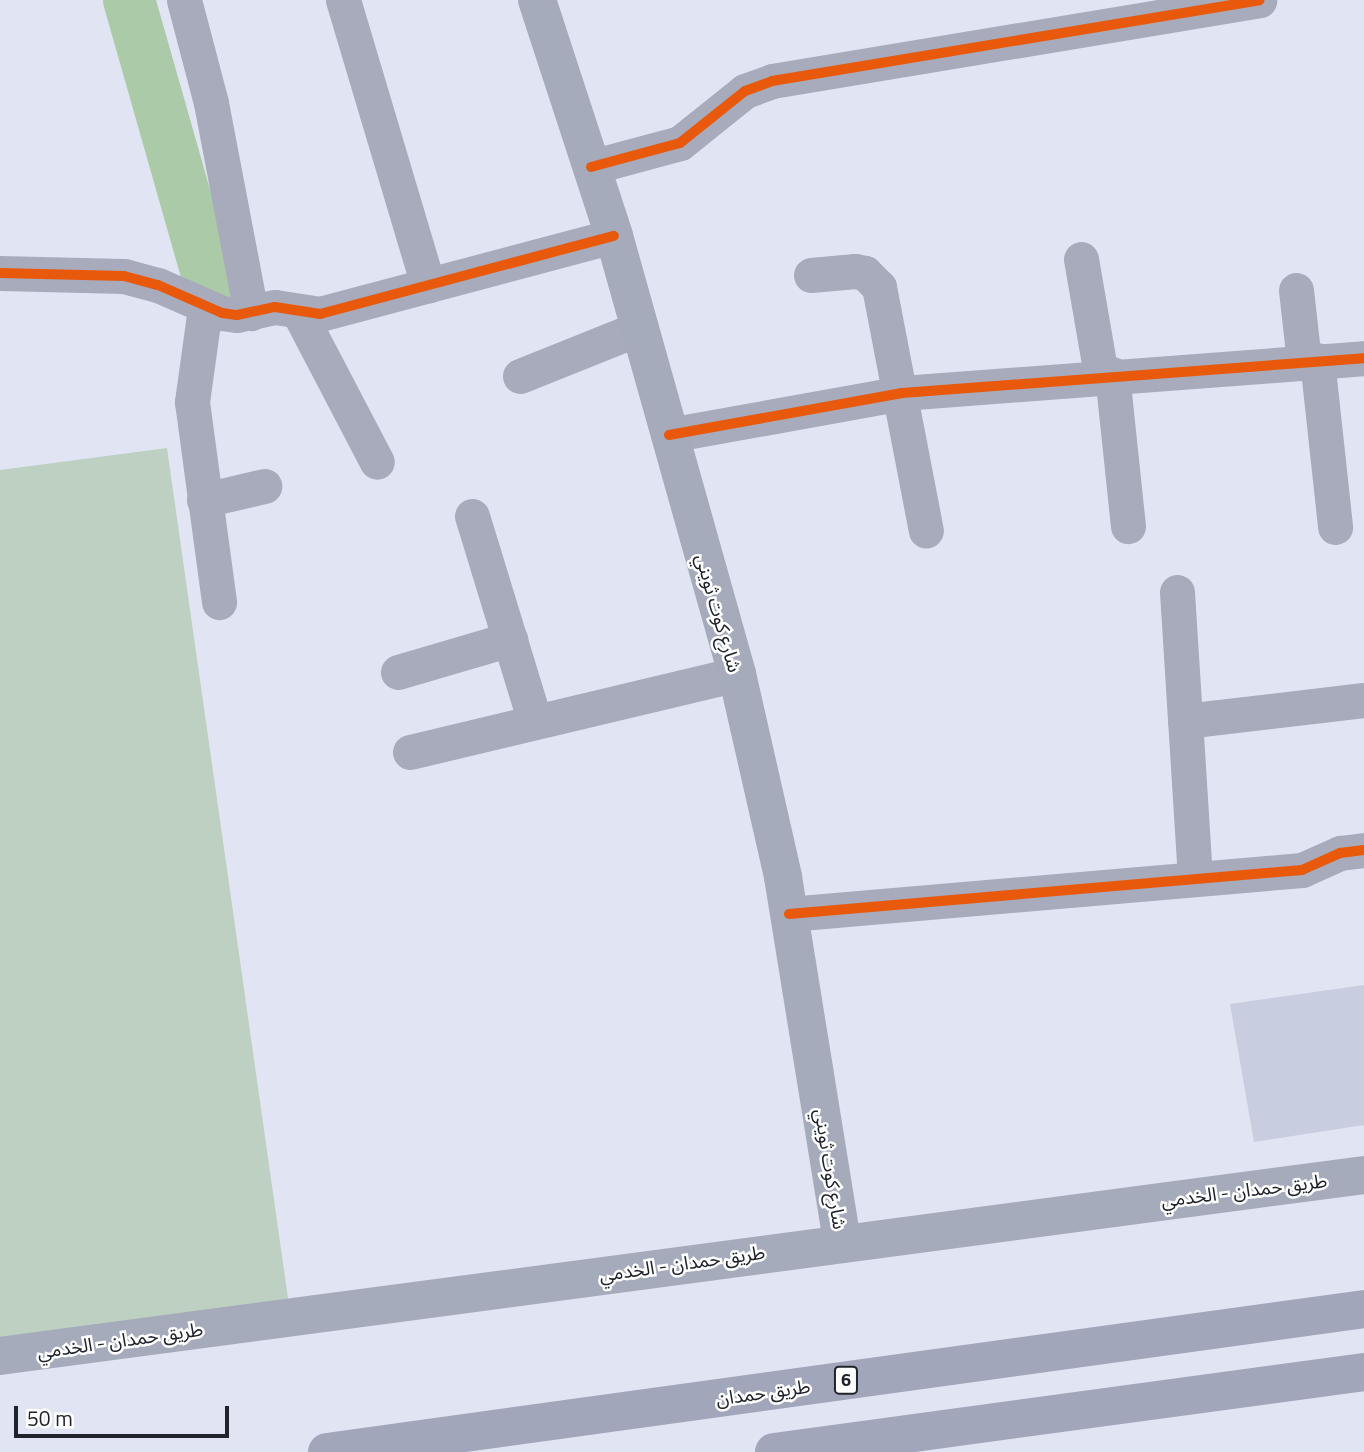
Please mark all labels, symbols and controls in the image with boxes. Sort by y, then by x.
street label: شارع كوت ثويني [691,551,747,675]
street label: شارع كوت ثويني [810,1107,852,1231]
street label: طريق حمدان - الخدمي [1160,1168,1328,1212]
street label: طريق حمدان - الخدمي [598,1240,766,1286]
street label: طريق حمدان - الخدمي [36,1317,204,1363]
road number: 6 [834,1366,858,1394]
street label: طريق حمدان [714,1374,812,1410]
scale bar [18,1392,233,1436]
text: 50 m [27,1402,73,1434]

